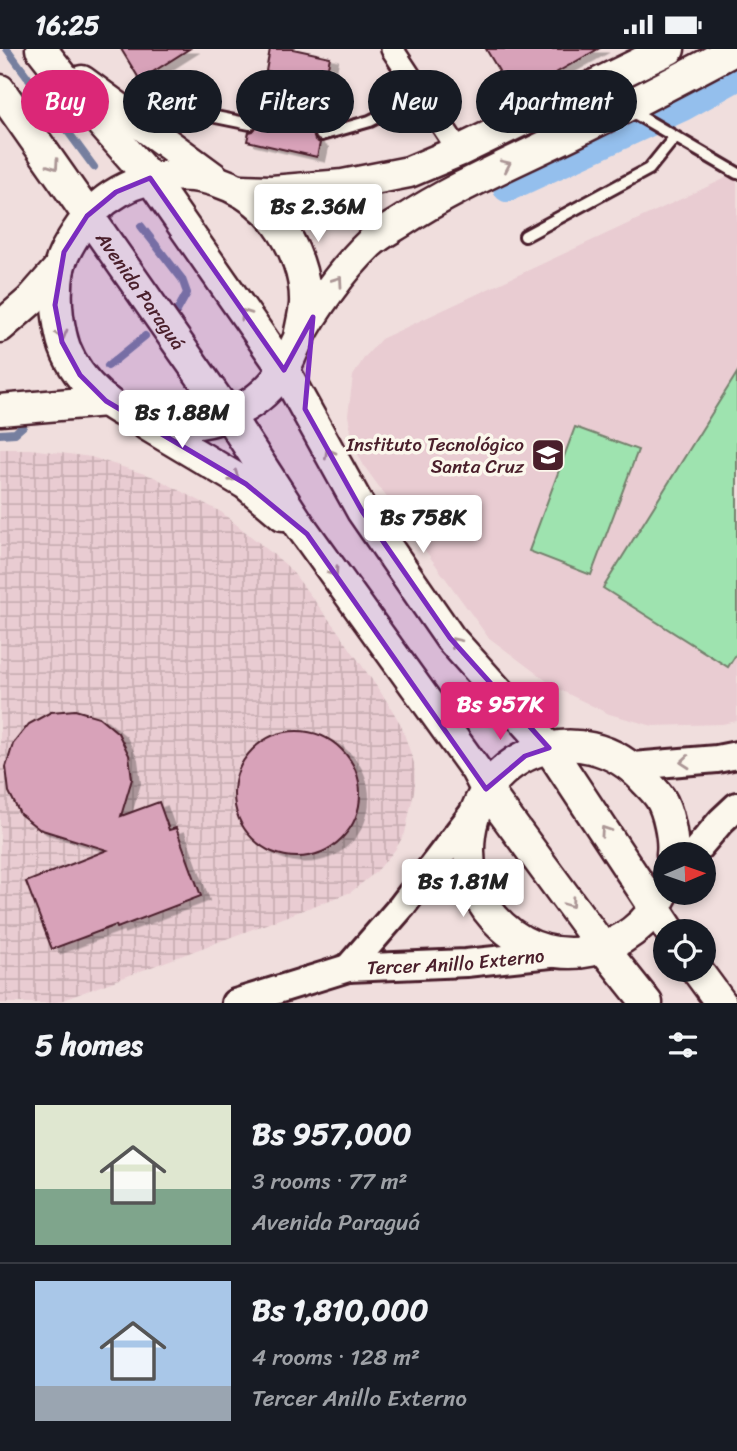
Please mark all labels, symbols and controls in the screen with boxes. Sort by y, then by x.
text: 16:25 [35,2,100,48]
chip: Buy [21,70,109,133]
chip: Rent [123,70,222,133]
chip: Filters [236,70,354,133]
chip: New [368,70,462,133]
chip: Apartment [476,70,637,133]
one-way arrow [46,157,58,170]
one-way arrow [499,159,511,173]
pin: Bs 2.36M [246,185,390,244]
text: Bs 2.36M [270,186,366,227]
street label: Avenida Paraguá [86,224,194,357]
one-way arrow [330,276,342,289]
one-way arrow [241,309,253,322]
one-way arrow [54,329,68,341]
pin: Bs 1.88M [110,391,254,450]
text: Bs 1.88M [135,392,229,433]
place label: Instituto Tecnológico Santa Cruz [345,428,525,483]
school or university icon: Instituto Tecnológico Santa Cruz [529,436,567,474]
one-way arrow [324,448,337,460]
one-way arrow [227,469,240,482]
pin: Bs 758K [358,496,488,555]
text: Bs 758K [380,497,466,538]
one-way arrow [326,564,338,577]
one-way arrow [451,638,463,651]
pin: Bs 957K [435,683,565,742]
text: Bs 957K [457,684,543,725]
one-way arrow [679,754,690,769]
one-way arrow [600,826,613,839]
north arrow [653,842,716,905]
map controls [653,842,716,982]
pin: Bs 1.81M [391,859,535,919]
text: Bs 1.81M [418,861,508,902]
one-way arrow [562,895,575,908]
button: locate [653,919,716,982]
street label: Tercer Anillo Externo [366,939,546,984]
text: 5 homes [35,1018,143,1072]
icon: filters [664,1026,702,1064]
text: Bs 957,000 [252,1107,411,1161]
icon: home [91,1133,175,1217]
text: 3 rooms · 77 m² [252,1161,408,1202]
text: Avenida Paraguá [252,1202,420,1243]
text: Bs 1,810,000 [252,1283,428,1337]
icon: home [91,1309,175,1393]
text: 4 rooms · 128 m² [252,1337,420,1378]
text: Tercer Anillo Externo [252,1378,467,1419]

